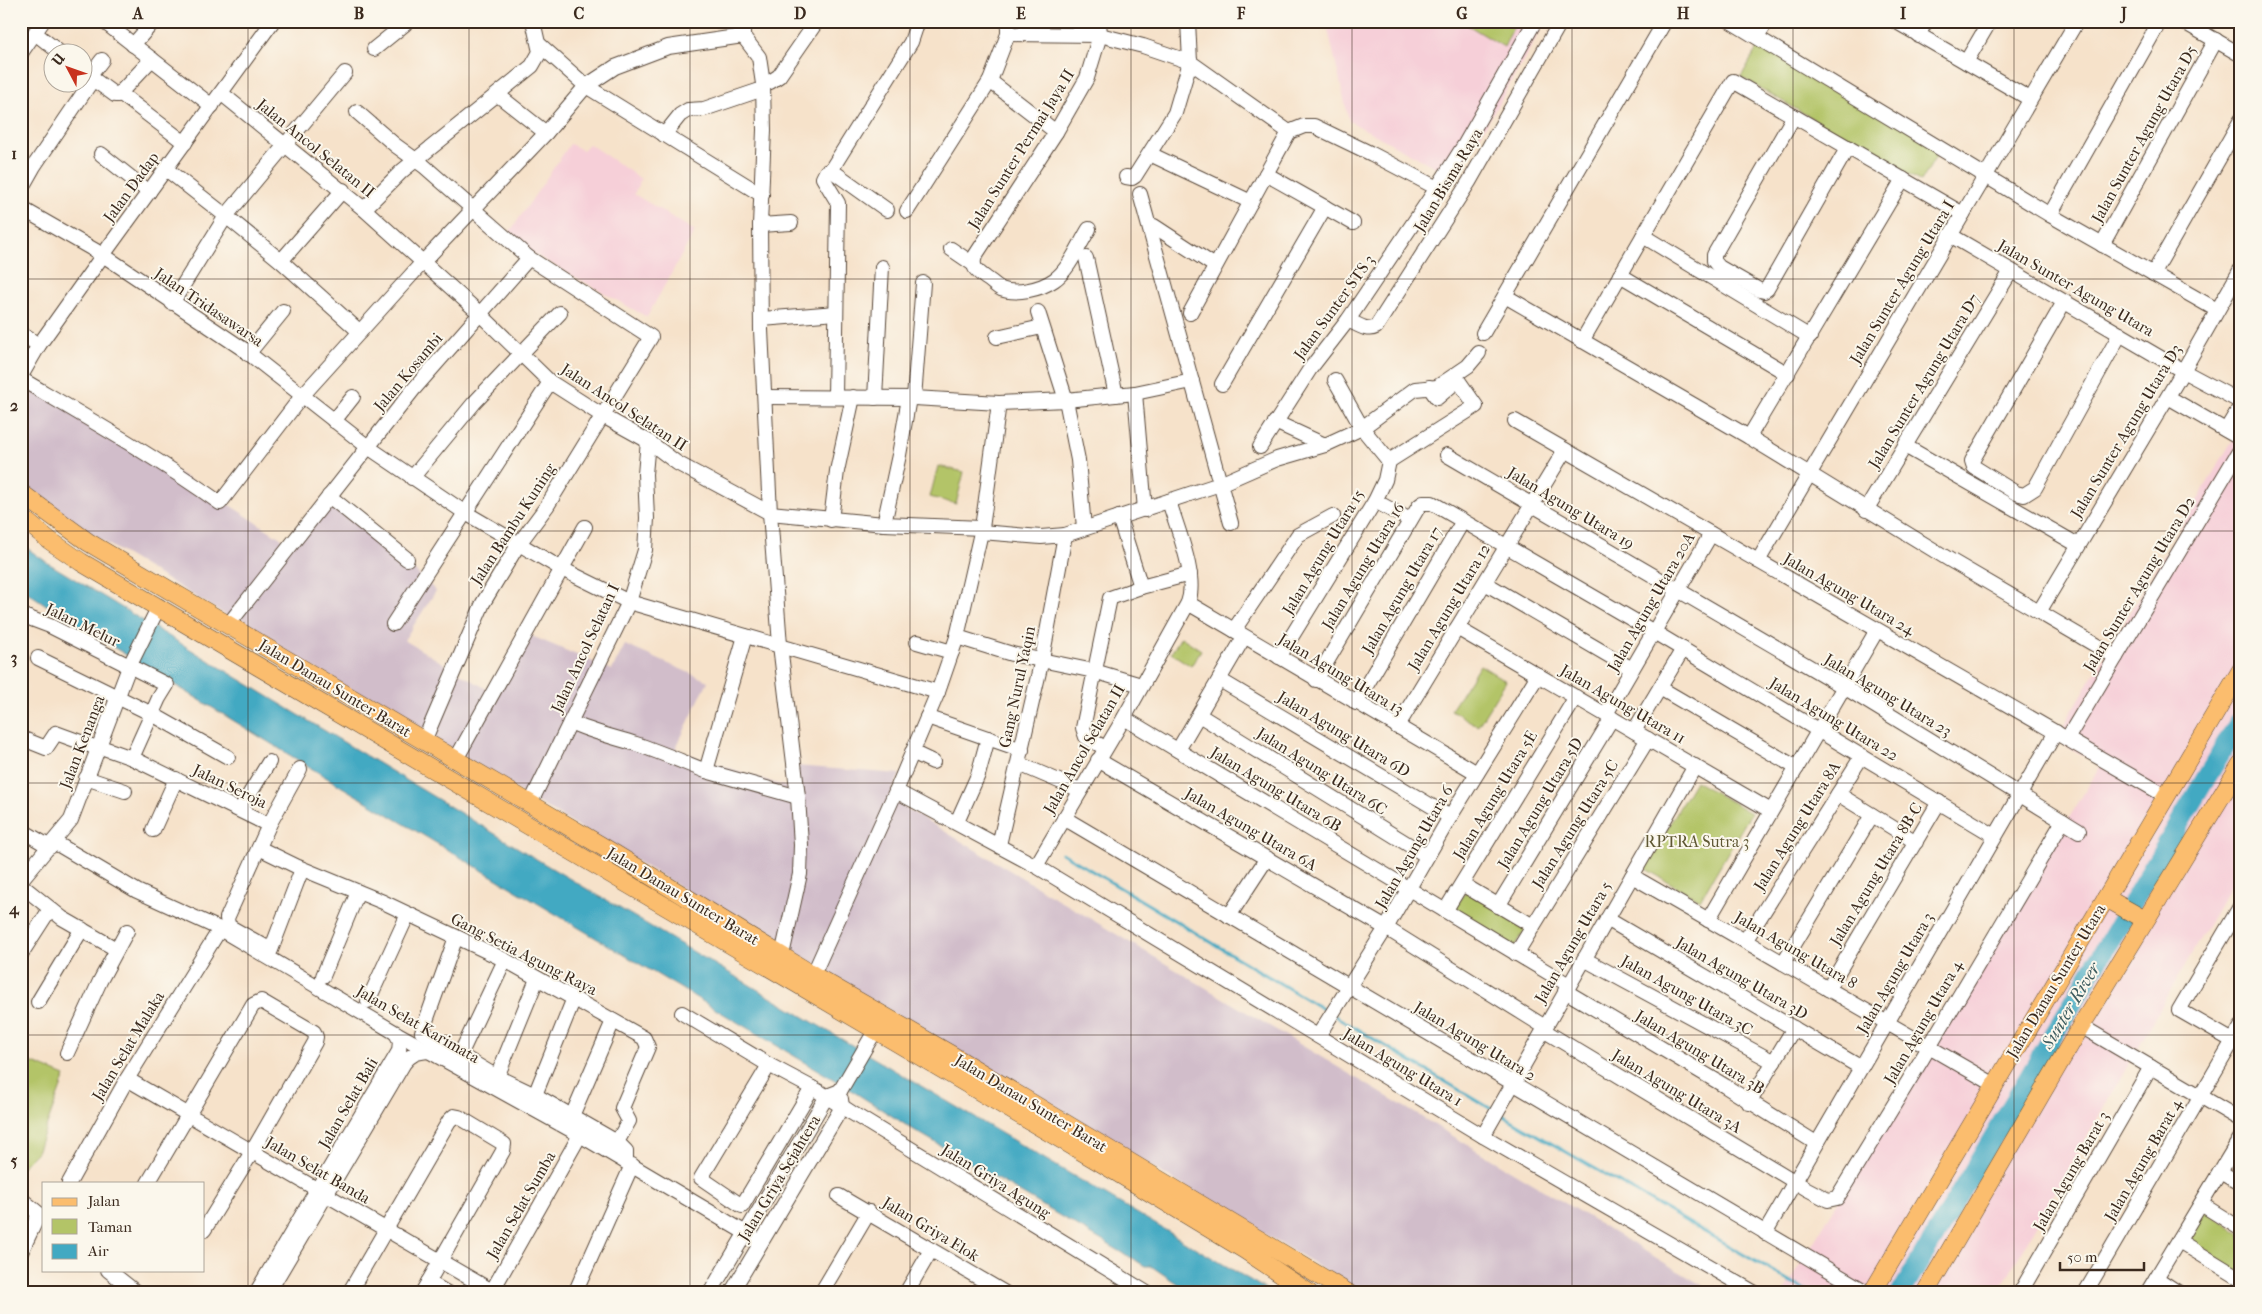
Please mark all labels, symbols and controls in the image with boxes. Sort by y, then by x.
text: A [132,4,144,23]
text: B [354,4,364,23]
text: C [574,4,585,23]
text: D [794,4,806,23]
text: E [1016,4,1026,23]
text: F [1236,4,1246,23]
text: G [1456,4,1468,23]
text: H [1677,4,1690,23]
text: I [1900,4,1907,23]
text: J [2119,4,2127,24]
north arrow [42,42,92,92]
street label: Jalan Sunter Agung Utara D5 [2086,42,2201,228]
text: U [48,50,69,70]
street label: Jalan Sunter Permai Jaya II [963,65,1078,234]
street label: Jalan Ancol Selatan II [252,93,379,201]
street label: Jalan Bisma Raya [1409,124,1487,237]
text: 1 [11,144,17,163]
street label: Jalan Dadap [98,148,163,227]
street label: Jalan Sunter Agung Utara I [1845,197,1958,369]
street label: Jalan Sunter Agung Utara [1993,234,2158,341]
street label: Jalan Sunter STS 3 [1288,251,1378,365]
street label: Jalan Tridasawarsa [149,262,267,351]
street label: Jalan Sunter Agung Utara D7 [1863,290,1984,474]
street label: Jalan Kosambi [368,329,447,417]
street label: Jalan Sunter Agung Utara D3 [2065,341,2185,523]
street label: Jalan Ancol Selatan II [556,358,691,455]
text: 2 [10,396,18,415]
street label: Jalan Bambu Kuning [465,459,560,590]
street label: Jalan Agung Utara 19 [1502,462,1638,553]
street label: Jalan Agung Utara 15 [1277,486,1368,620]
street label: Jalan Sunter Agung Utara D2 [2078,493,2199,677]
street label: Jalan Agung Utara 16 [1317,499,1409,635]
street label: Jalan Agung Utara 17 [1357,523,1446,659]
street label: Jalan Agung Utara 20A [1602,528,1699,677]
street label: Jalan Agung Utara 12 [1403,540,1494,675]
street label: Jalan Agung Utara 24 [1778,548,1918,640]
street label: Jalan Ancol Selatan I [546,580,623,717]
street label: Jalan Melur [41,598,123,651]
street label: Gang Nurul Yaqin [995,624,1039,750]
street label: Jalan Agung Utara 13 [1273,628,1407,719]
street label: Jalan Danau Sunter Barat [254,634,415,741]
text: 3 [11,648,17,668]
street label: Jalan Agung Utara 23 [1819,648,1955,741]
street label: Jalan Agung Utara 11 [1555,659,1689,748]
street label: Jalan Agung Utara 22 [1764,672,1902,765]
street label: Jalan Ancol Selatan II [1038,681,1129,819]
street label: Jalan Agung Utara 6D [1273,686,1414,781]
street label: Jalan Kenanga [55,692,109,793]
street label: Jalan Agung Utara 6C [1252,722,1391,819]
street label: Jalan Agung Utara 5E [1448,727,1541,865]
street label: Jalan Agung Utara 5D [1492,734,1587,874]
street label: Jalan Agung Utara 6B [1205,741,1345,836]
street label: Jalan Agung Utara 5C [1527,756,1622,893]
street label: Jalan Agung Utara 8A [1748,757,1845,896]
street label: Jalan Seroja [188,759,271,812]
street label: Jalan Agung Utara 6A [1180,782,1321,875]
street label: Jalan Agung Utara 6 [1370,782,1457,914]
street label: Jalan Agung Utara 8B-C [1825,799,1926,951]
park label: RPTRA Sutra 3 [1645,832,1749,851]
street label: Jalan Danau Sunter Barat [602,842,763,949]
street label: Jalan Agung Utara 5 [1529,878,1616,1008]
text: 4 [8,899,20,919]
street label: Jalan Danau Sunter Utara [2001,900,2110,1063]
street label: Jalan Agung Utara 8 [1730,906,1861,993]
street label: Gang Setia Agung Raya [448,909,601,999]
street label: Jalan Agung Utara 3 [1852,909,1937,1039]
street label: Jalan Agung Utara 3D [1671,931,1811,1024]
street label: Jalan Agung Utara 3C [1616,950,1756,1039]
street label: Jalan Agung Utara 4 [1879,956,1966,1089]
water label: Sunter River [2037,958,2106,1054]
street label: Jalan Selat Karimata [351,980,484,1067]
street label: Jalan Selat Malaka [87,987,168,1106]
street label: Jalan Agung Utara 2 [1409,996,1539,1085]
street label: Jalan Agung Utara 3B [1630,1005,1768,1098]
street label: Jalan Agung Utara 1 [1338,1023,1466,1110]
street label: Jalan Agung Utara 3A [1607,1044,1746,1137]
street label: Jalan Danau Sunter Barat [950,1049,1111,1156]
street label: Jalan Selat Bali [313,1054,382,1154]
street label: Jalan Agung Barat 4 [2099,1095,2186,1226]
street label: Jalan Agung Barat 3 [2028,1108,2113,1236]
street label: Jalan Griya Sejahtera [733,1111,824,1246]
street label: Jalan Selat Banda [260,1131,374,1208]
street label: Jalan Griya Agung [936,1139,1055,1223]
street label: Jalan Selat Sumba [482,1147,560,1264]
text: 5 [11,1151,18,1170]
legend [42,1182,205,1272]
text: Jalan [87,1192,120,1210]
street label: Jalan Griya Elok [877,1192,984,1266]
text: Taman [88,1218,132,1236]
scale bar [2060,1239,2143,1271]
text: Air [87,1242,109,1260]
text: 50 m [2067,1248,2098,1266]

